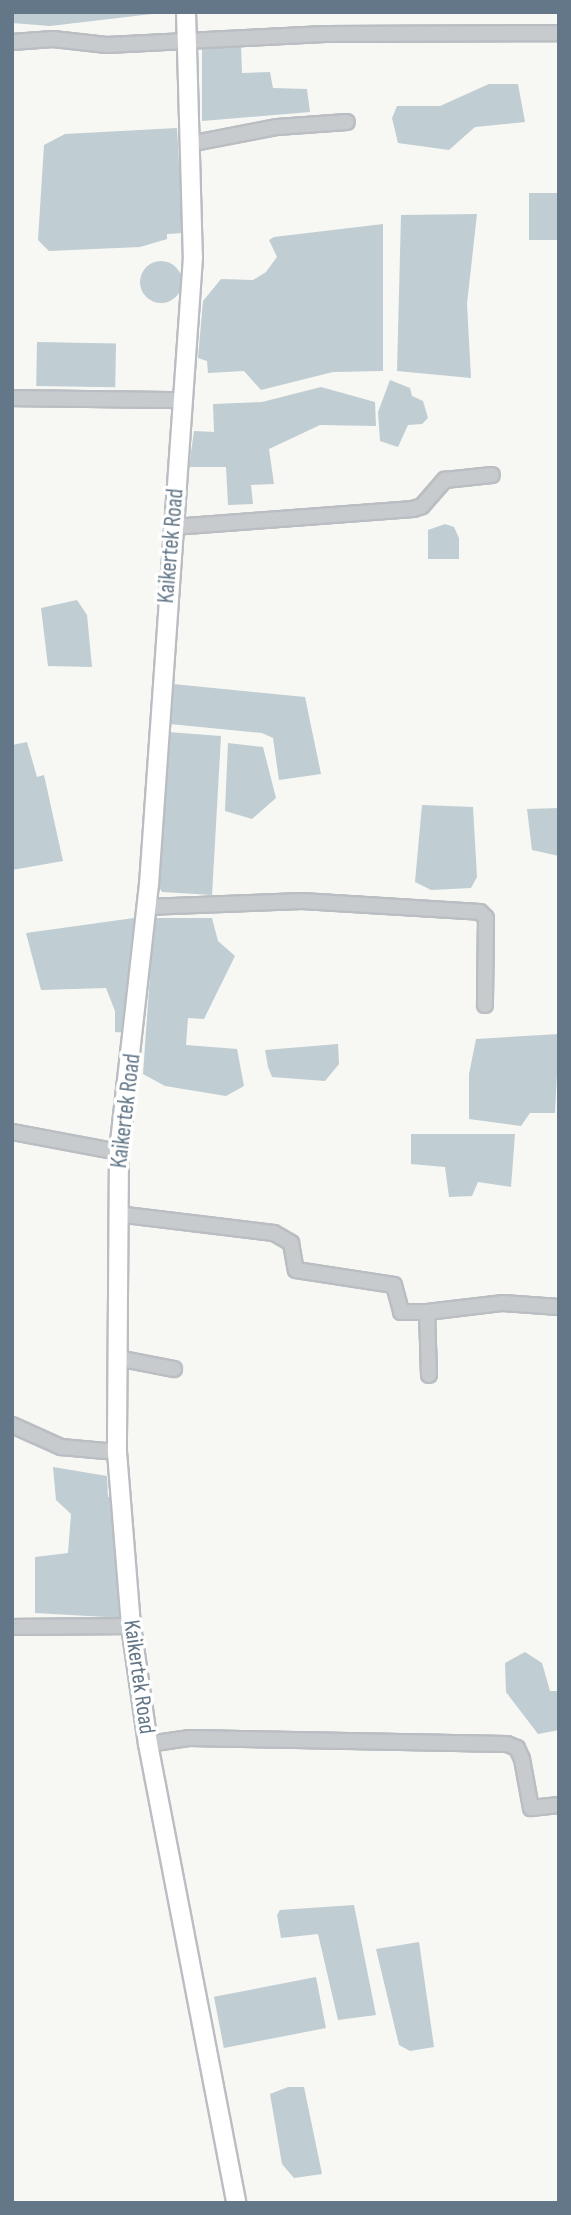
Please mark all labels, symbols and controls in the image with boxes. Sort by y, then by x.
street label: Kaikertek Road [152,488,190,604]
street label: Kaikertek Road [105,1052,147,1170]
street label: Kaikertek Road [117,1618,161,1736]

